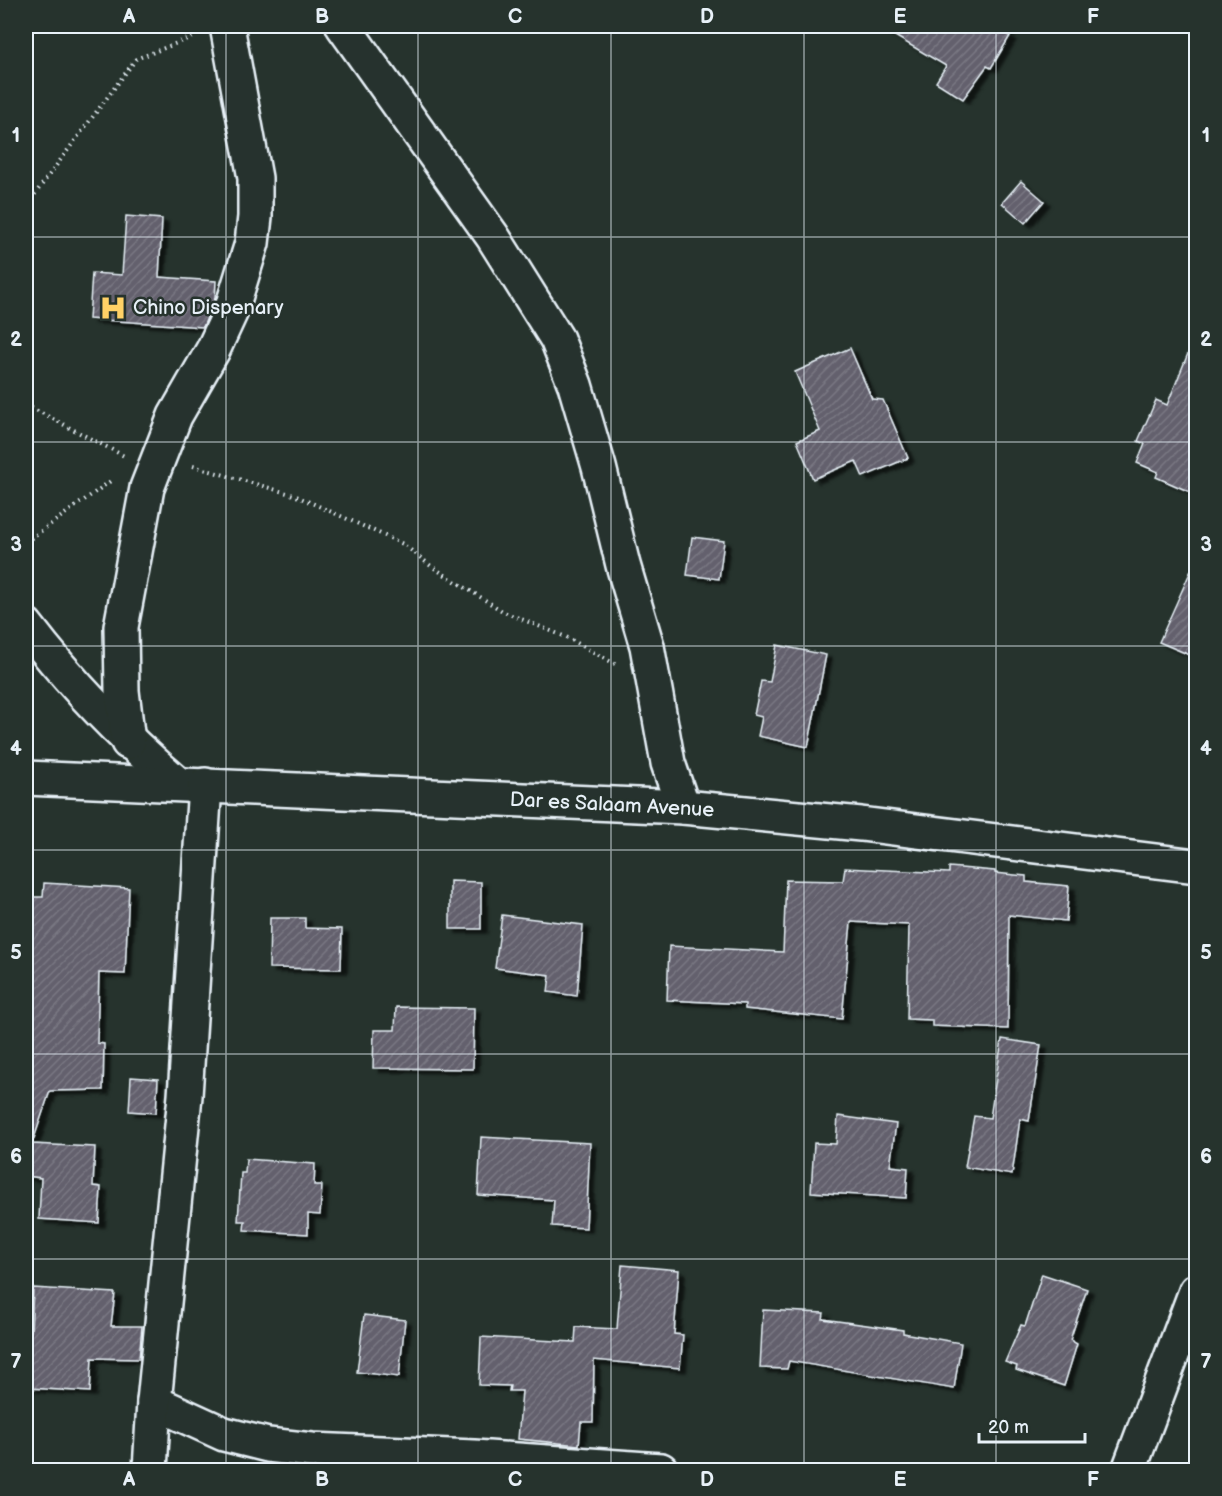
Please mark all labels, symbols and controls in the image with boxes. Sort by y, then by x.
text: A [122,5,136,29]
text: B [315,5,329,29]
text: C [508,5,522,29]
text: D [700,5,714,29]
text: E [894,5,907,29]
text: F [1087,5,1099,29]
text: 1 [12,124,20,148]
text: 1 [1202,124,1210,148]
hospital icon: Chino Dispenary [98,293,128,323]
place label: Chino Dispenary [133,296,283,320]
text: 2 [10,328,22,352]
text: 2 [1200,328,1212,352]
text: 3 [10,533,22,557]
text: 3 [1200,533,1212,557]
text: 4 [10,737,22,761]
text: 4 [1200,737,1212,761]
street label: Dar es Salaam Avenue [509,788,715,822]
text: 5 [10,941,22,965]
text: 5 [1200,941,1212,965]
text: 6 [10,1145,22,1169]
text: 6 [1200,1145,1212,1169]
text: 7 [10,1350,22,1374]
text: 7 [1200,1350,1212,1374]
scale bar [979,1406,1086,1444]
text: 20 m [988,1417,1029,1438]
text: A [122,1468,136,1492]
text: B [315,1468,329,1492]
text: C [508,1468,522,1492]
text: D [700,1468,714,1492]
text: E [894,1468,907,1492]
text: F [1087,1468,1099,1492]

